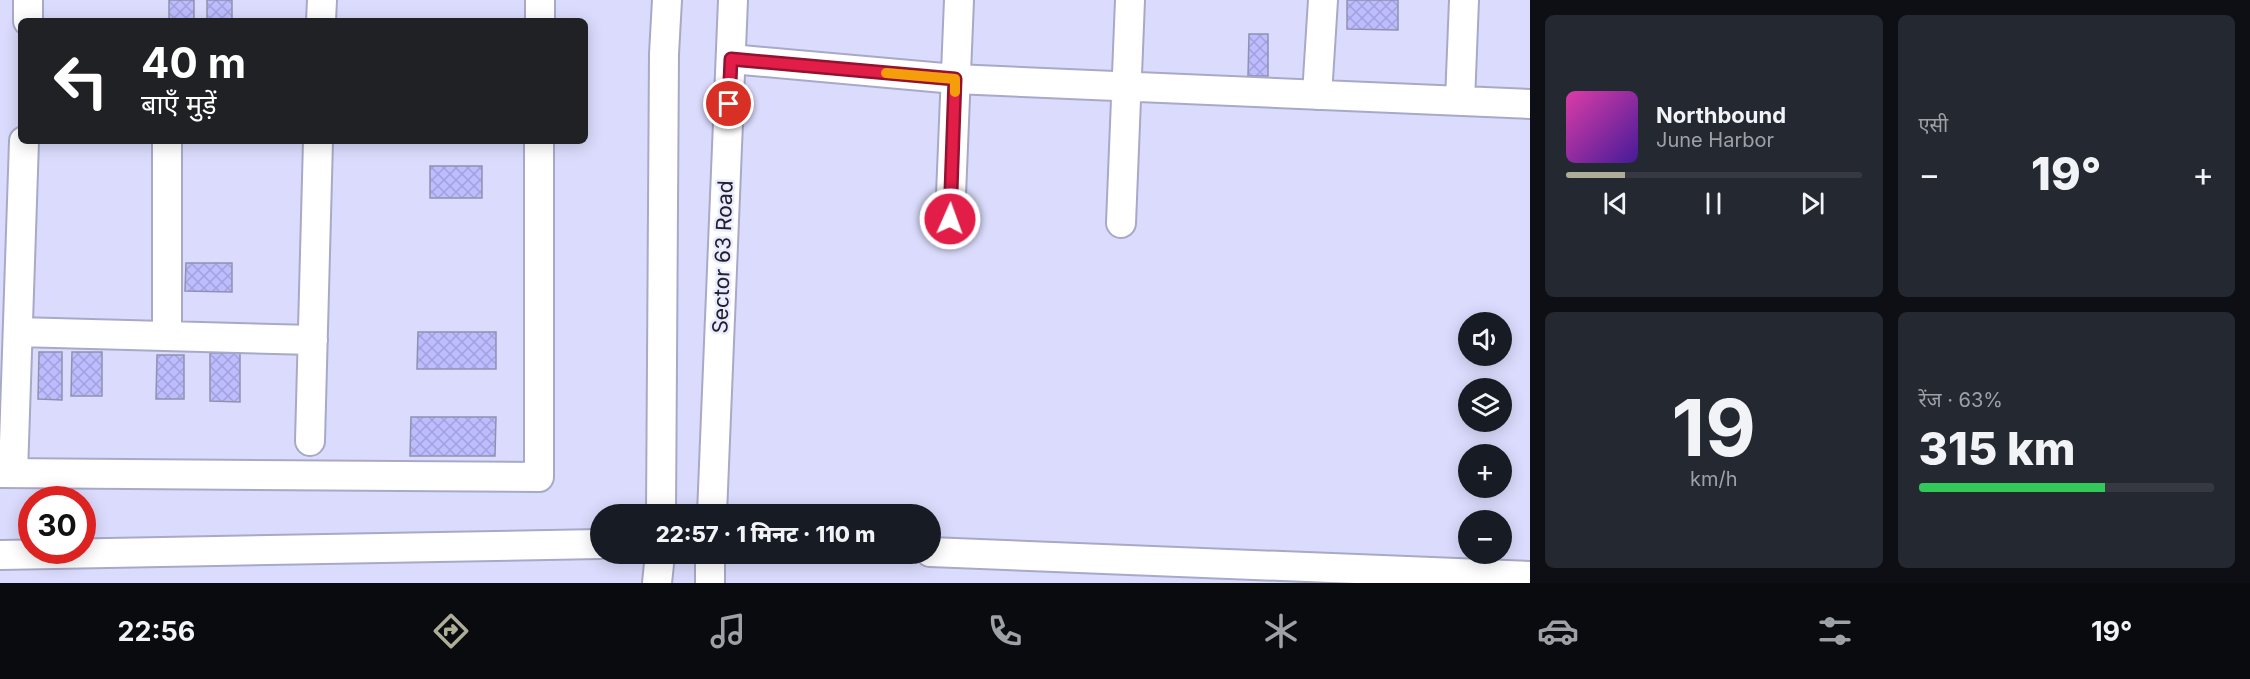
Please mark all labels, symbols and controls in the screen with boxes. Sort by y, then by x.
text: 40 m [141,37,246,88]
icon: left [42,42,120,120]
pin [703,78,754,129]
icon: arrive [712,87,745,120]
text: बाएँ मुड़ें [141,88,217,121]
text: Northbound [1656,102,1786,128]
text: एसी [1919,113,1948,137]
text: June Harbor [1656,128,1774,152]
text: 19° [2031,146,2101,201]
text: − [1919,154,1940,194]
text: + [2192,154,2214,194]
street label: Sector 63 Road [707,180,738,334]
position arrow [918,187,982,251]
icon: previous [1599,187,1632,220]
icon: pause [1697,187,1730,220]
icon: next [1796,187,1829,220]
map controls [1458,312,1512,564]
button: sound [1458,312,1512,366]
button: layers [1458,378,1512,432]
text: 19 [1672,380,1756,475]
text: रेंज · 63% [1919,388,2003,412]
text: 315 km [1919,421,2076,476]
button: + [1458,444,1512,498]
text: km/h [1690,467,1738,491]
speed limit sign: 30 [18,486,96,564]
button: − [1458,510,1512,564]
text: 22:57 · 1 मिनट · 110 m [656,521,875,547]
icon: directions [430,610,472,652]
icon: music [707,610,749,652]
icon: phone [984,610,1026,652]
icon: climate [1260,610,1302,652]
icon: car [1537,610,1579,652]
icon: filters [1814,610,1856,652]
text: 22:56 [117,615,195,648]
text: 19° [2091,615,2133,648]

